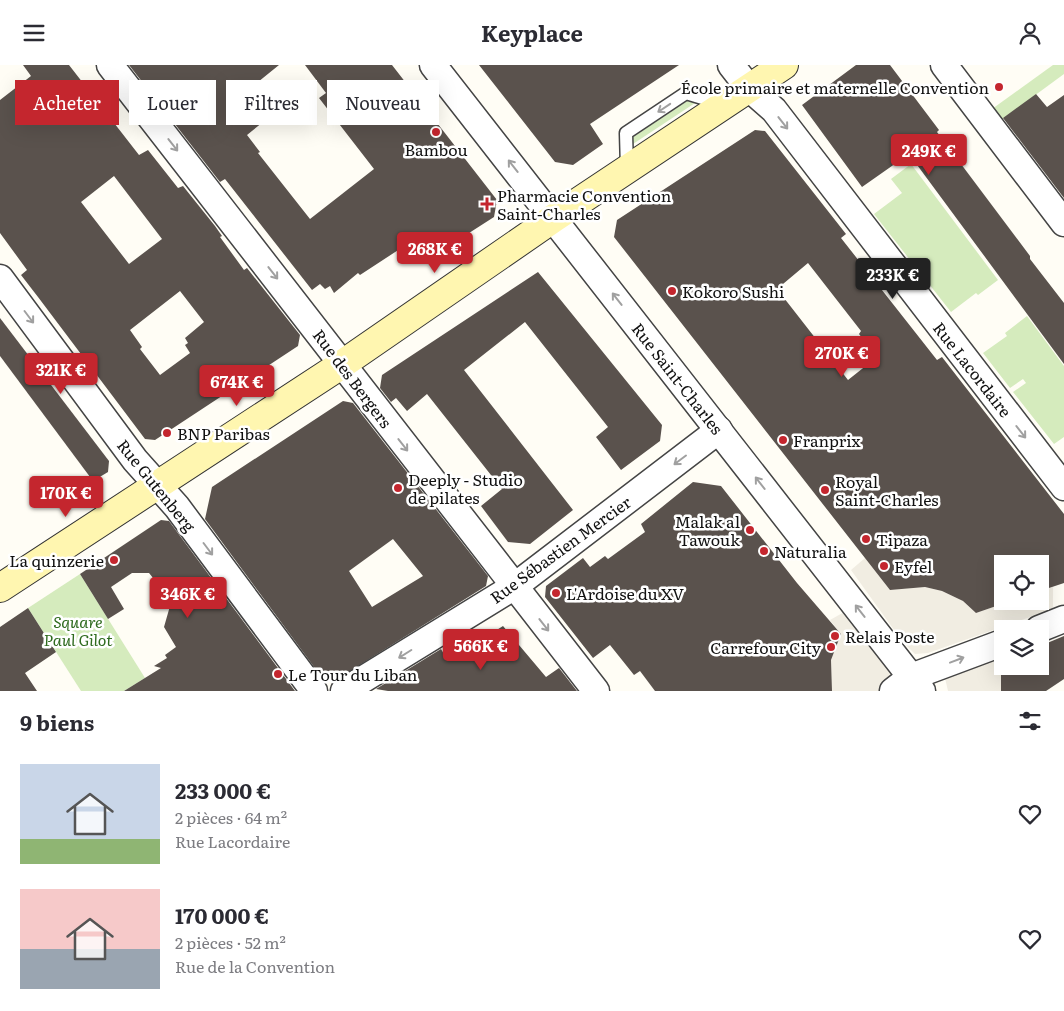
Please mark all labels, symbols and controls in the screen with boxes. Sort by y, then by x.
text: Keyplace [481,16,583,49]
icon: menu [20,19,48,47]
icon: person [1016,19,1044,47]
place label: École primaire et maternelle Convention [681,75,989,99]
chip: Acheter [15,80,119,125]
chip: Louer [129,80,216,125]
chip: Filtres [226,80,317,125]
chip: Nouveau [327,80,439,125]
marker: École primaire et maternelle Convention [993,81,1005,93]
one-way arrow [657,103,671,113]
one-way arrow [778,116,789,129]
marker: Bambou [430,126,442,138]
pin: 249K € [888,133,970,176]
place label: Bambou [404,137,468,161]
one-way arrow [167,138,178,151]
text: 249K € [902,138,956,162]
one-way arrow [507,160,518,173]
place label: Pharmacie Convention Saint-Charles [497,183,672,225]
marker: Pharmacie Convention Saint-Charles [481,198,493,210]
pin: 268K € [394,231,476,274]
text: 268K € [408,236,462,260]
pin: 233K € [852,257,934,300]
text: 233K € [866,262,920,286]
one-way arrow [267,266,278,279]
place label: Kokoro Sushi [682,279,784,303]
marker: Kokoro Sushi [666,285,678,297]
one-way arrow [612,293,623,306]
one-way arrow [24,310,34,324]
street label: Rue Lacordaire [928,316,1018,422]
street label: Rue Saint-Charles [627,317,729,439]
street label: Rue des Bergers [308,323,398,433]
pin: 270K € [801,335,883,378]
text: 270K € [815,340,869,364]
pin: 321K € [20,353,102,395]
text: 321K € [36,357,86,381]
pin: 674K € [196,365,278,407]
text: 674K € [210,369,264,393]
place label: BNP Paribas [177,421,270,445]
one-way arrow [1016,425,1026,439]
marker: BNP Paribas [161,427,173,439]
place label: Franprix [793,428,862,452]
street label: Rue Gutenberg [112,433,202,537]
marker: Franprix [777,434,789,446]
one-way arrow [398,438,409,451]
one-way arrow [673,455,687,465]
place label: Deeply - Studio de pilates [408,467,523,509]
place label: Royal Saint-Charles [835,469,938,511]
pin: 170K € [25,475,107,518]
one-way arrow [754,477,765,490]
text: 170K € [40,480,92,504]
marker: Deeply - Studio de pilates [392,482,404,494]
marker: Royal Saint-Charles [819,484,831,496]
street label: Rue Sébastien Mercier [485,489,636,608]
place label: Malak al Tawouk [675,509,740,551]
marker: Malak al Tawouk [744,524,756,536]
place label: Tipaza [876,527,928,551]
marker: Tipaza [860,533,872,545]
place label: Naturalia [774,539,847,563]
one-way arrow [203,542,214,555]
marker: Naturalia [758,545,770,557]
place label: La quinzerie [9,548,104,572]
marker: La quinzerie [108,554,120,566]
place label: Eyfel [894,554,932,578]
map controls [994,555,1049,675]
button: locate [994,555,1049,610]
marker: Eyfel [878,560,890,572]
pin: 346K € [147,577,229,619]
text: 346K € [161,581,215,605]
place label: L'Ardoise du XV [566,581,684,605]
marker: L'Ardoise du XV [550,587,562,599]
one-way arrow [854,605,865,618]
park label: Square Paul Gilot [43,609,113,651]
one-way arrow [539,618,550,631]
button: layers [994,620,1049,675]
place label: Relais Poste [845,624,934,648]
pin: 566K € [440,629,522,671]
marker: Relais Poste [829,630,841,642]
text: 566K € [454,633,508,657]
place label: Carrefour City [710,635,822,659]
marker: Carrefour City [825,641,837,653]
one-way arrow [398,649,412,659]
one-way arrow [948,655,964,664]
place label: Le Tour du Liban [288,662,418,686]
marker: Le Tour du Liban [272,668,284,680]
text: 9 biens [20,706,94,737]
icon: filters [1016,707,1044,735]
text: 233 000 € [175,774,271,805]
icon: home [60,784,120,844]
icon: heart [1016,800,1044,828]
text: 2 pièces · 64 m² [175,805,287,829]
text: Rue Lacordaire [175,829,290,853]
text: 170 000 € [175,899,269,930]
icon: home [60,909,120,969]
icon: heart [1016,925,1044,953]
text: 2 pièces · 52 m² [175,930,286,954]
text: Rue de la Convention [175,954,335,978]

